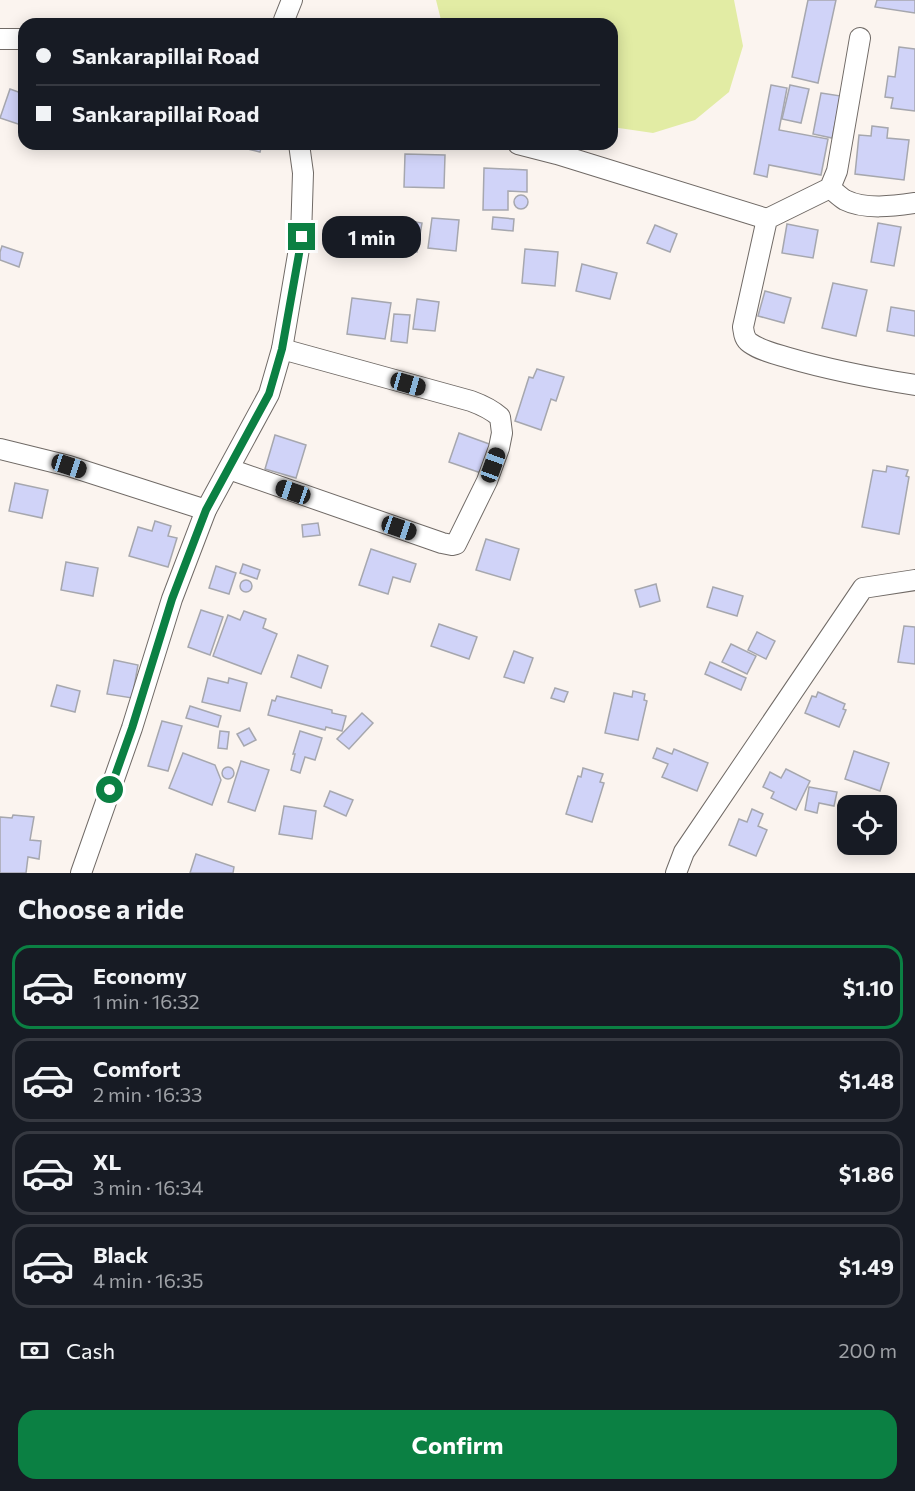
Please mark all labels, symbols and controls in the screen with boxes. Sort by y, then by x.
text: Sankarapillai Road [72,42,259,69]
text: Sankarapillai Road [72,100,259,127]
callout: 1 min [323,216,422,258]
route end [288,223,315,250]
text: 1 min [348,225,395,249]
car [388,370,428,398]
car [478,445,508,485]
car [49,452,89,480]
car [273,478,313,506]
car [379,514,419,542]
route start [96,776,123,803]
map controls [837,795,897,855]
button: locate [837,795,897,855]
text: Choose a ride [18,892,184,925]
icon: car [21,960,75,1014]
text: Economy [93,962,187,989]
text: $1.10 [843,974,894,1001]
text: 1 min · 16:32 [93,989,200,1013]
icon: car [21,1053,75,1107]
text: Comfort [93,1055,181,1082]
text: $1.48 [839,1067,894,1094]
text: 2 min · 16:33 [93,1082,203,1106]
icon: car [21,1146,75,1200]
text: XL [93,1148,121,1175]
text: $1.86 [839,1160,894,1187]
text: 3 min · 16:34 [93,1175,204,1199]
icon: car [21,1239,75,1293]
text: Black [93,1241,148,1268]
text: $1.49 [839,1253,894,1280]
text: 4 min · 16:35 [93,1268,204,1292]
icon: cash [18,1334,51,1367]
text: Cash [66,1337,115,1364]
text: 200 m [839,1338,897,1362]
button: Confirm [18,1410,897,1479]

